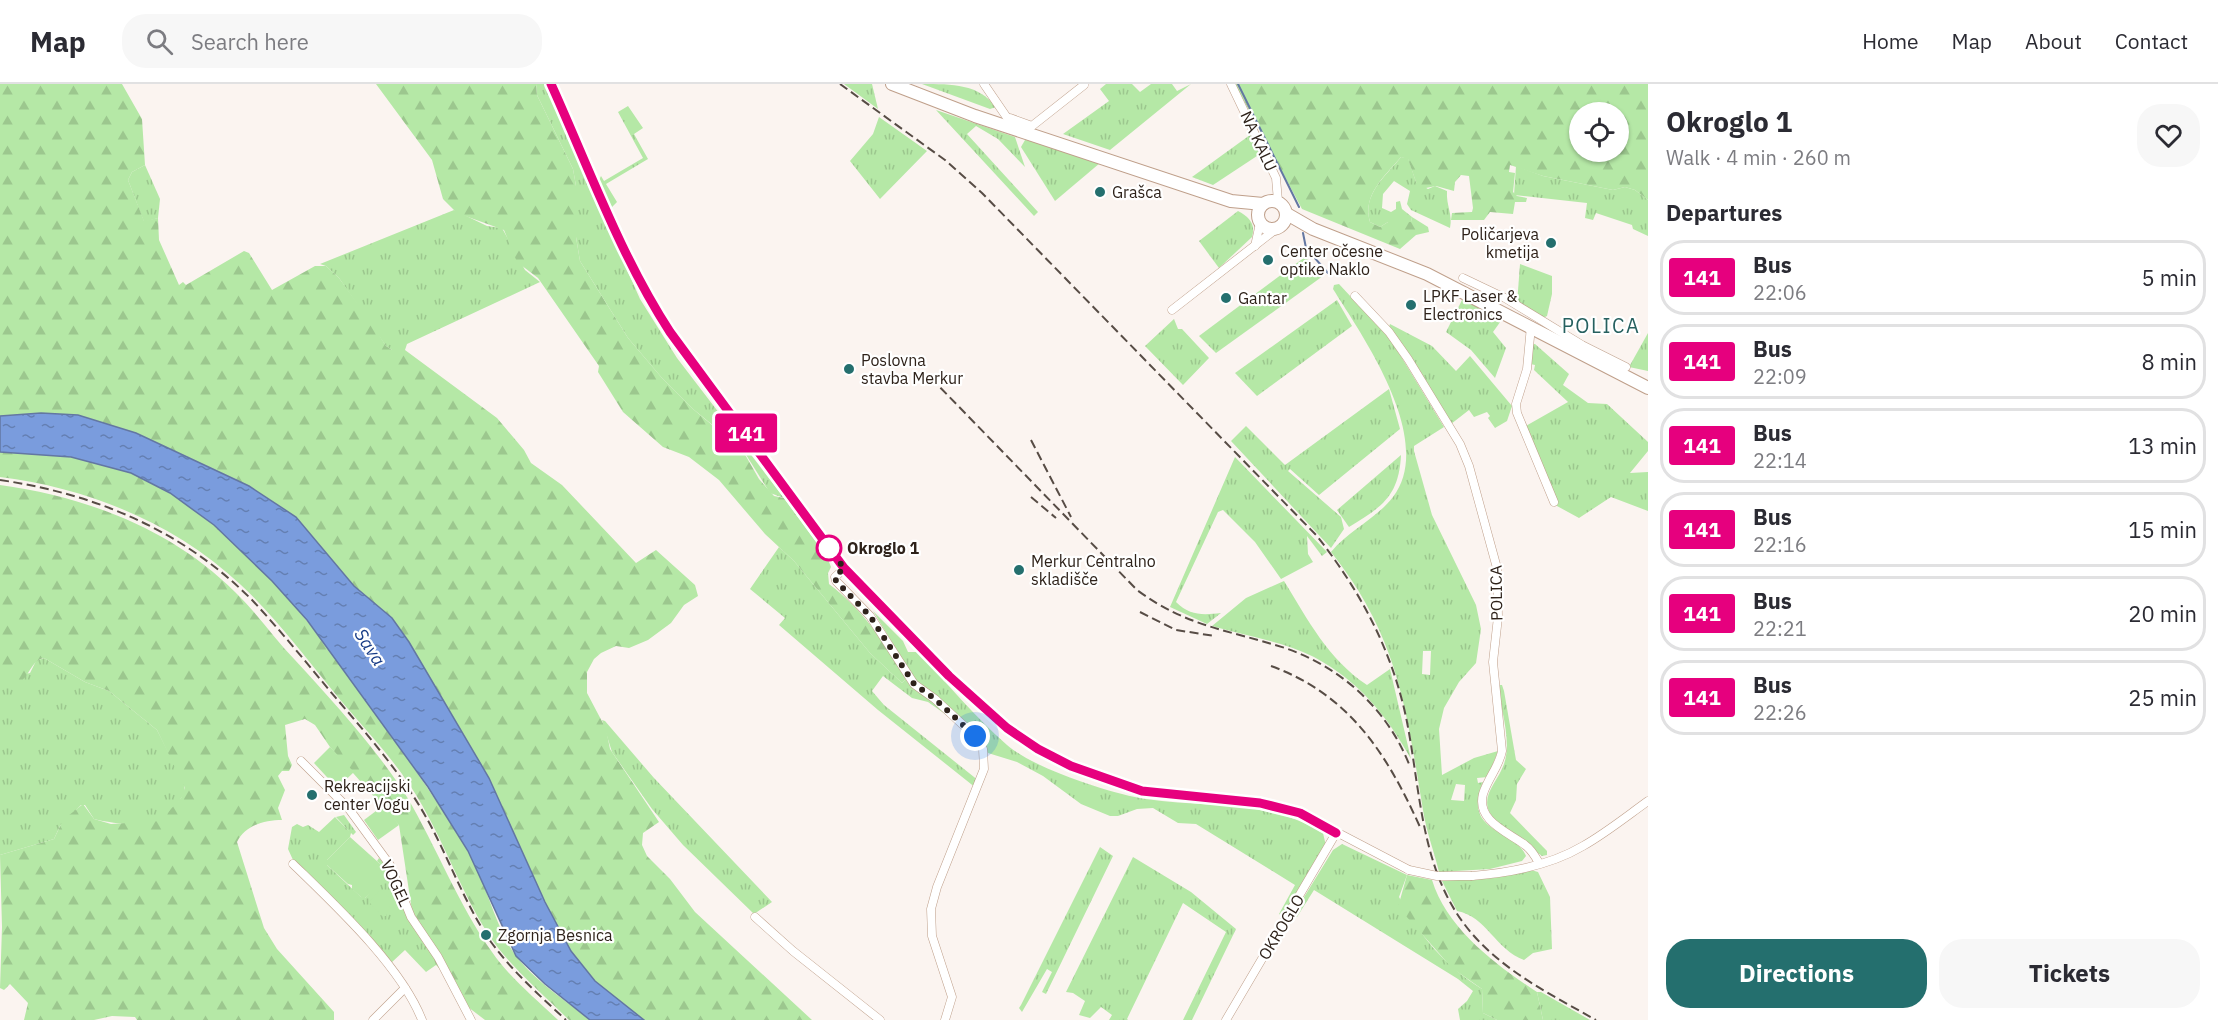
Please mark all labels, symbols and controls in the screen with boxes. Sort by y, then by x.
search box [122,14,542,68]
text: Map [30,23,86,60]
icon: search [143,25,176,58]
text: Search here [191,27,309,56]
text: Home [1862,27,1919,55]
text: Map [1952,27,1992,55]
text: About [2025,27,2082,55]
text: Contact [2115,27,2188,55]
map controls [1569,102,1629,162]
button: locate [1569,102,1629,162]
text: Okroglo 1 [1666,103,1792,140]
button: heart [2137,104,2200,167]
street label: NA KALU [1236,108,1282,174]
text: Walk · 4 min · 260 m [1666,144,1851,171]
place label: Grašca [1112,182,1162,202]
marker: Grašca [1093,185,1107,199]
text: Departures [1666,198,1782,227]
place label: Poličarjeva kmetija [1461,224,1539,262]
marker: Poličarjeva kmetija [1544,236,1558,250]
place label: Center očesne optike Naklo [1280,241,1383,279]
text: Bus [1753,250,1792,279]
marker: Center očesne optike Naklo [1261,253,1275,267]
text: 141 [1683,263,1721,291]
text: 5 min [2141,263,2197,292]
text: 22:06 [1753,279,1807,306]
place label: LPKF Laser & Electronics [1423,286,1517,324]
place label: Gantar [1238,288,1287,308]
marker: Gantar [1219,291,1233,305]
marker: LPKF Laser & Electronics [1404,298,1418,312]
district label: POLICA [1562,312,1640,339]
text: Bus [1753,334,1792,363]
text: 141 [1683,347,1721,375]
text: 8 min [2141,347,2197,376]
place label: Poslovna stavba Merkur [861,350,963,388]
marker: Poslovna stavba Merkur [842,362,856,376]
text: 22:09 [1753,363,1807,390]
line badge: 141 [712,414,780,452]
text: Bus [1753,418,1792,447]
text: 141 [727,419,765,447]
text: 141 [1683,431,1721,459]
text: 13 min [2128,431,2197,460]
text: 22:14 [1753,447,1807,474]
text: Bus [1753,502,1792,531]
text: 141 [1683,515,1721,543]
text: 15 min [2128,515,2197,544]
text: 22:16 [1753,531,1807,558]
marker: Okroglo 1 [816,535,842,561]
place label: Okroglo 1 [847,538,920,558]
place label: Merkur Centralno skladišče [1031,551,1156,589]
marker: Merkur Centralno skladišče [1012,563,1026,577]
street label: POLICA [1486,565,1506,621]
text: Bus [1753,586,1792,615]
text: 141 [1683,599,1721,627]
text: 20 min [2128,599,2197,628]
text: 22:21 [1753,615,1807,642]
water label: Sava [350,624,390,670]
text: Bus [1753,670,1792,699]
text: 141 [1683,683,1721,711]
text: 25 min [2128,683,2197,712]
text: 22:26 [1753,699,1807,726]
your location [960,721,990,751]
place label: Rekreacijski center Vogu [324,776,411,814]
marker: Rekreacijski center Vogu [305,788,319,802]
street label: VOGEL [377,856,415,910]
street label: OKROGLO [1254,891,1308,963]
place label: Zgornja Besnica [498,925,613,945]
marker: Zgornja Besnica [479,928,493,942]
button: Directions [1666,939,1927,1008]
button: Tickets [1939,939,2200,1008]

